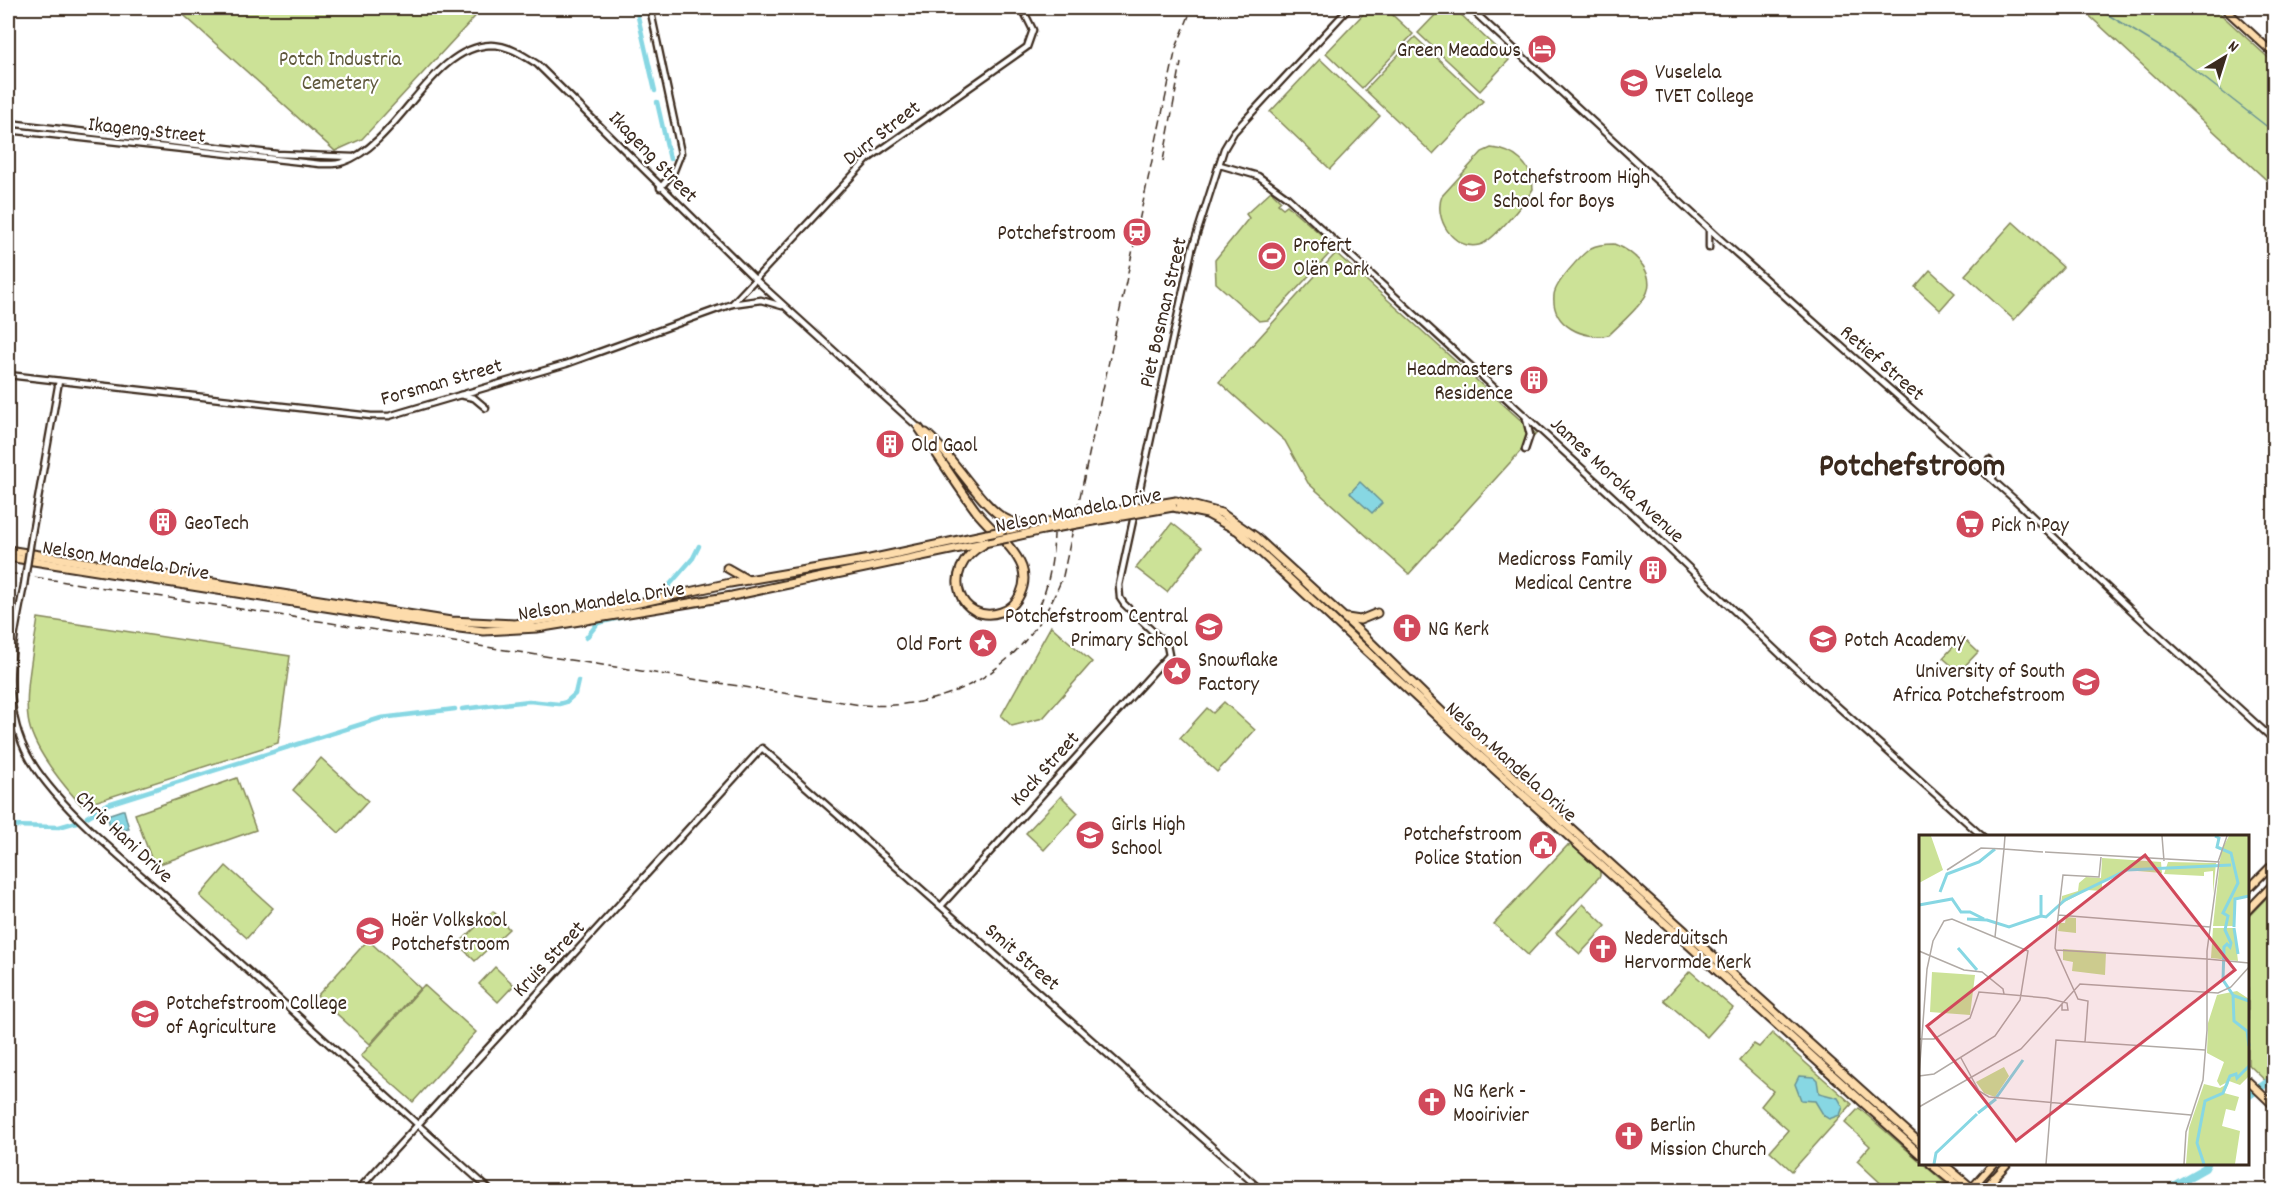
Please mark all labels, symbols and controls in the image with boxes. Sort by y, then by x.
north arrow [2195,27,2255,87]
hotel icon: Green Meadows [1526,33,1558,65]
text: N [2223,36,2243,59]
place label: Green Meadows [1397,37,1521,67]
park label: Potch Industria Cemetery [279,46,402,100]
place label: Vuselela TVET College [1655,59,1754,113]
school or university icon: Vuselela TVET College [1618,67,1650,99]
street label: Durr Street [838,94,928,174]
street label: Ikageng Street [600,105,704,211]
street label: Ikageng Street [86,111,207,153]
place label: Potchefstroom High School for Boys [1493,164,1650,218]
school or university icon: Potchefstroom High School for Boys [1456,172,1488,204]
station icon: Potchefstroom [1121,216,1153,248]
place label: Potchefstroom [997,220,1116,250]
place label: Profert Olën Park [1293,232,1369,286]
street label: Piet Bosman Street [1133,234,1197,391]
sports icon: Profert Olën Park [1256,240,1288,272]
street label: Retief Street [1832,319,1930,410]
street label: Forsman Street [378,352,506,416]
place label: Headmasters Residence [1407,356,1513,410]
building icon: Headmasters Residence [1518,364,1550,396]
street label: James Moroka Avenue [1542,411,1690,552]
building icon: Old Gaol [874,428,906,460]
place label: Old Gaol [911,432,978,462]
district label: Potchefstroom [1819,445,2005,492]
street label: Nelson Mandela Drive [993,481,1164,543]
building icon: GeoTech [147,506,179,538]
supermarket icon: Pick n Pay [1954,508,1986,540]
place label: GeoTech [184,510,249,540]
place label: Pick n Pay [1991,512,2069,542]
street label: Nelson Mandela Drive [40,534,211,590]
place label: Medicross Family Medical Centre [1498,546,1632,600]
building icon: Medicross Family Medical Centre [1637,554,1669,586]
street label: Nelson Mandela Drive [516,575,687,631]
place label: Potchefstroom Central Primary School [1005,603,1188,657]
school or university icon: Potchefstroom Central Primary School [1193,611,1225,643]
church icon: NG Kerk [1391,612,1423,644]
place label: NG Kerk [1428,616,1489,646]
school or university icon: Potch Academy [1807,623,1839,655]
place icon: Old Fort [967,627,999,659]
place label: Potch Academy [1844,627,1966,657]
place label: Old Fort [896,631,962,661]
place label: Snowflake Factory [1198,647,1278,701]
place icon: Snowflake Factory [1161,655,1193,687]
place label: University of South Africa Potchefstroom [1893,658,2065,712]
school or university icon: University of South Africa Potchefstroom [2070,666,2102,698]
street label: Nelson Mandela Drive [1437,696,1583,831]
street label: Kock Street [1004,726,1088,814]
street label: Chris Hani Drive [67,785,179,892]
place label: Girls High School [1111,811,1185,865]
school or university icon: Girls High School [1074,819,1106,851]
place label: Potchefstroom Police Station [1403,821,1522,875]
public building icon: Potchefstroom Police Station [1527,829,1559,861]
inset map [1919,835,2249,1165]
place label: Hoër Volkskool Potchefstroom [391,907,510,961]
school or university icon: Hoër Volkskool Potchefstroom [354,915,386,947]
street label: Kruis Street [507,915,594,1005]
street label: Smit Street [977,917,1065,1000]
place label: Nederduitsch Hervormde Kerk [1624,925,1751,979]
church icon: Nederduitsch Hervormde Kerk [1587,933,1619,965]
place label: Potchefstroom College of Agriculture [166,990,347,1044]
school or university icon: Potchefstroom College of Agriculture [129,998,161,1030]
place label: NG Kerk - Mooirivier [1453,1078,1529,1132]
church icon: NG Kerk - Mooirivier [1416,1086,1448,1118]
place label: Berlin Mission Church [1650,1112,1766,1166]
church icon: Berlin Mission Church [1613,1120,1645,1152]

